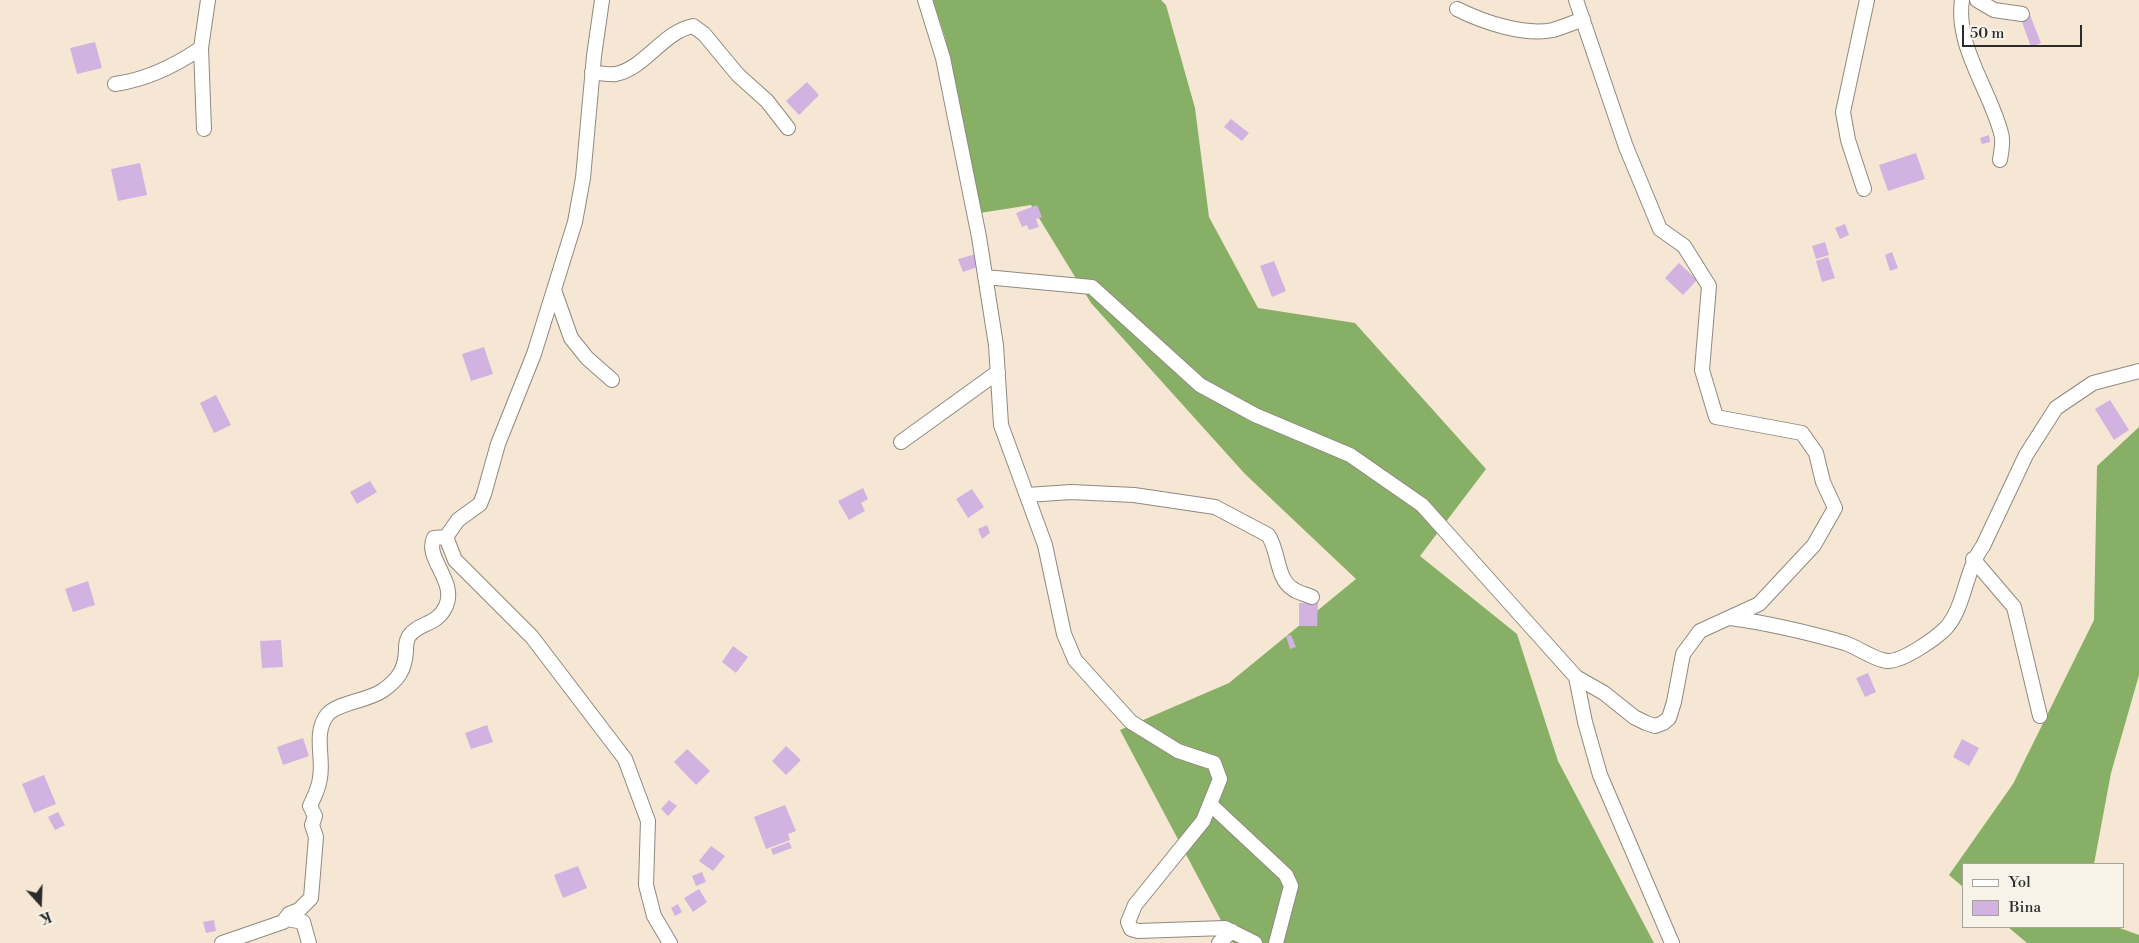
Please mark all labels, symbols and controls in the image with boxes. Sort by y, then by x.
scale bar [1964,15,2084,47]
text: 50 m [1970,24,2004,43]
legend [1962,863,2124,928]
text: Yol [2009,873,2031,892]
north arrow [15,878,65,928]
text: Bina [2009,898,2041,917]
text: K [37,907,54,927]

